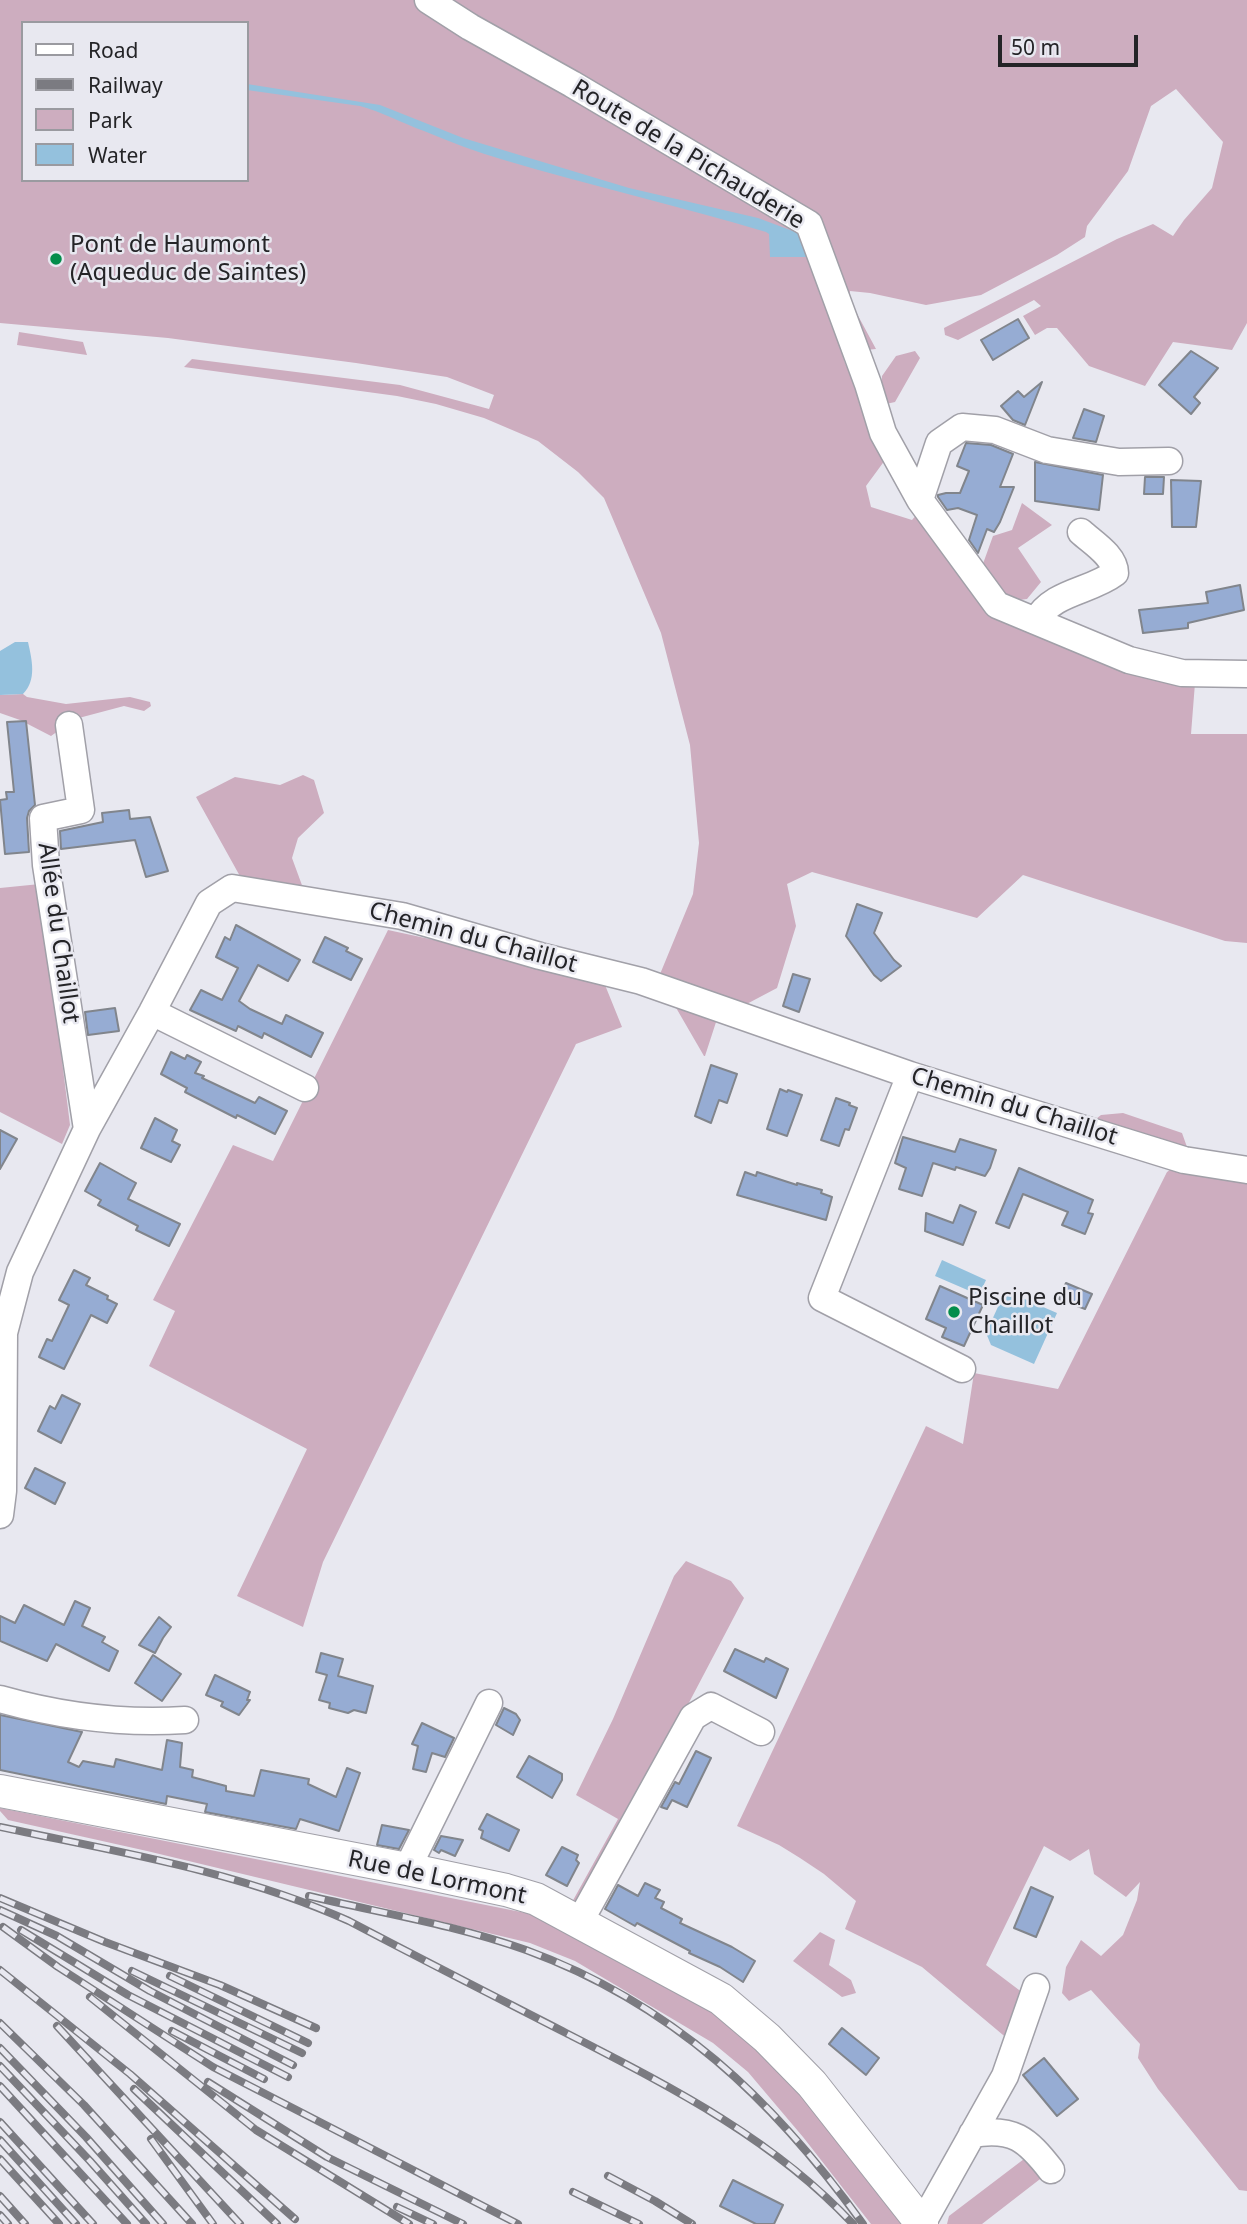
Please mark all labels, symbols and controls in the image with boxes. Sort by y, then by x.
legend [21,21,248,182]
scale bar [1002,21,1142,65]
text: 50 m [1011,33,1060,61]
text: Road [88,36,138,64]
text: Railway [88,71,163,99]
street label: Route de la Pichauderie [566,74,810,236]
text: Park [88,106,132,134]
text: Water [88,141,147,169]
place label: Pont de Haumont (Aqueduc de Saintes) [70,231,306,287]
marker: Pont de Haumont (Aqueduc de Saintes) [48,251,64,267]
street label: Allée du Chaillot [31,841,85,1025]
street label: Chemin du Chaillot [366,896,580,980]
street label: Chemin du Chaillot [907,1062,1121,1152]
place label: Piscine du Chaillot [968,1284,1082,1340]
marker: Piscine du Chaillot [946,1304,962,1320]
street label: Rue de Lormont [345,1845,529,1911]

